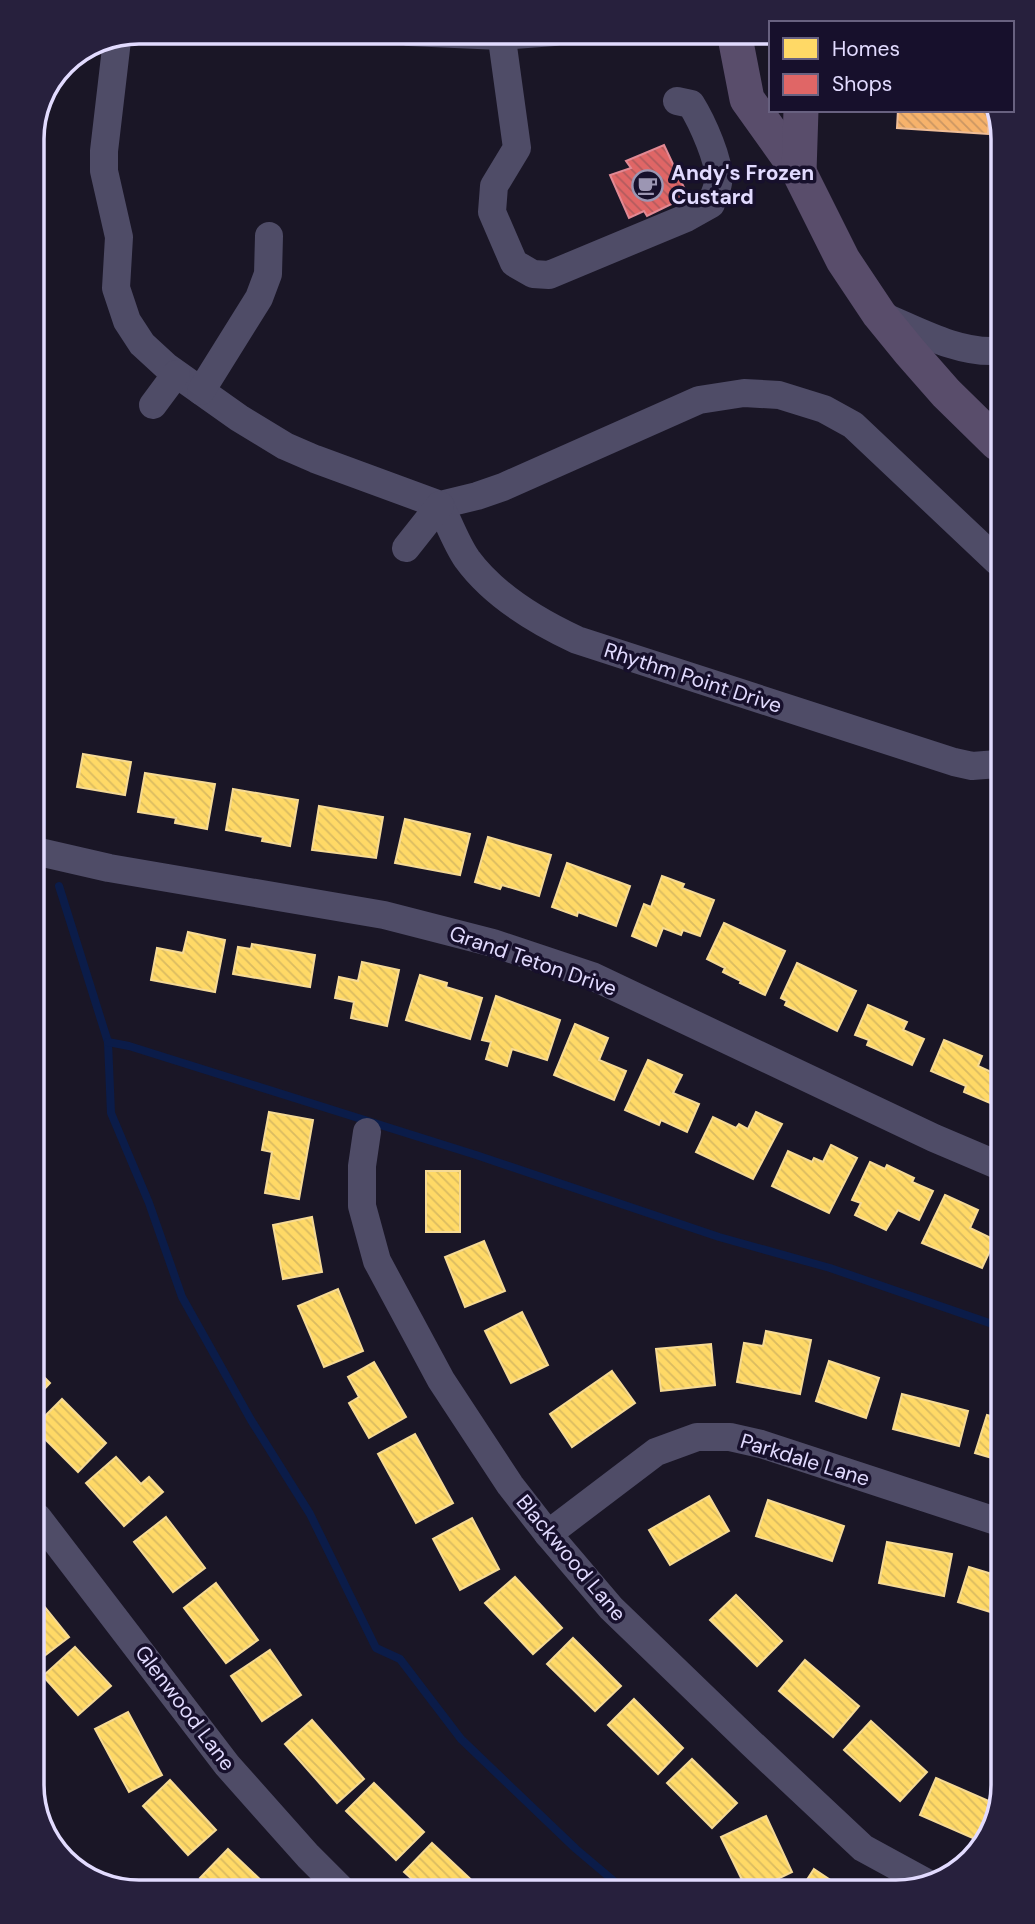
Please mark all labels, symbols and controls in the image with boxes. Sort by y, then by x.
legend [769,21,1014,112]
text: Homes [832,35,900,63]
text: Shops [832,70,892,98]
place label: Andy's Frozen Custard [671,159,814,211]
cafe icon: Andy's Frozen Custard [631,168,665,202]
street label: Rhythm Point Drive [601,636,785,720]
street label: Grand Teton Drive [446,919,620,1003]
street label: Parkdale Lane [737,1427,873,1493]
street label: Blackwood Lane [510,1489,632,1627]
street label: Glenwood Lane [129,1640,241,1777]

